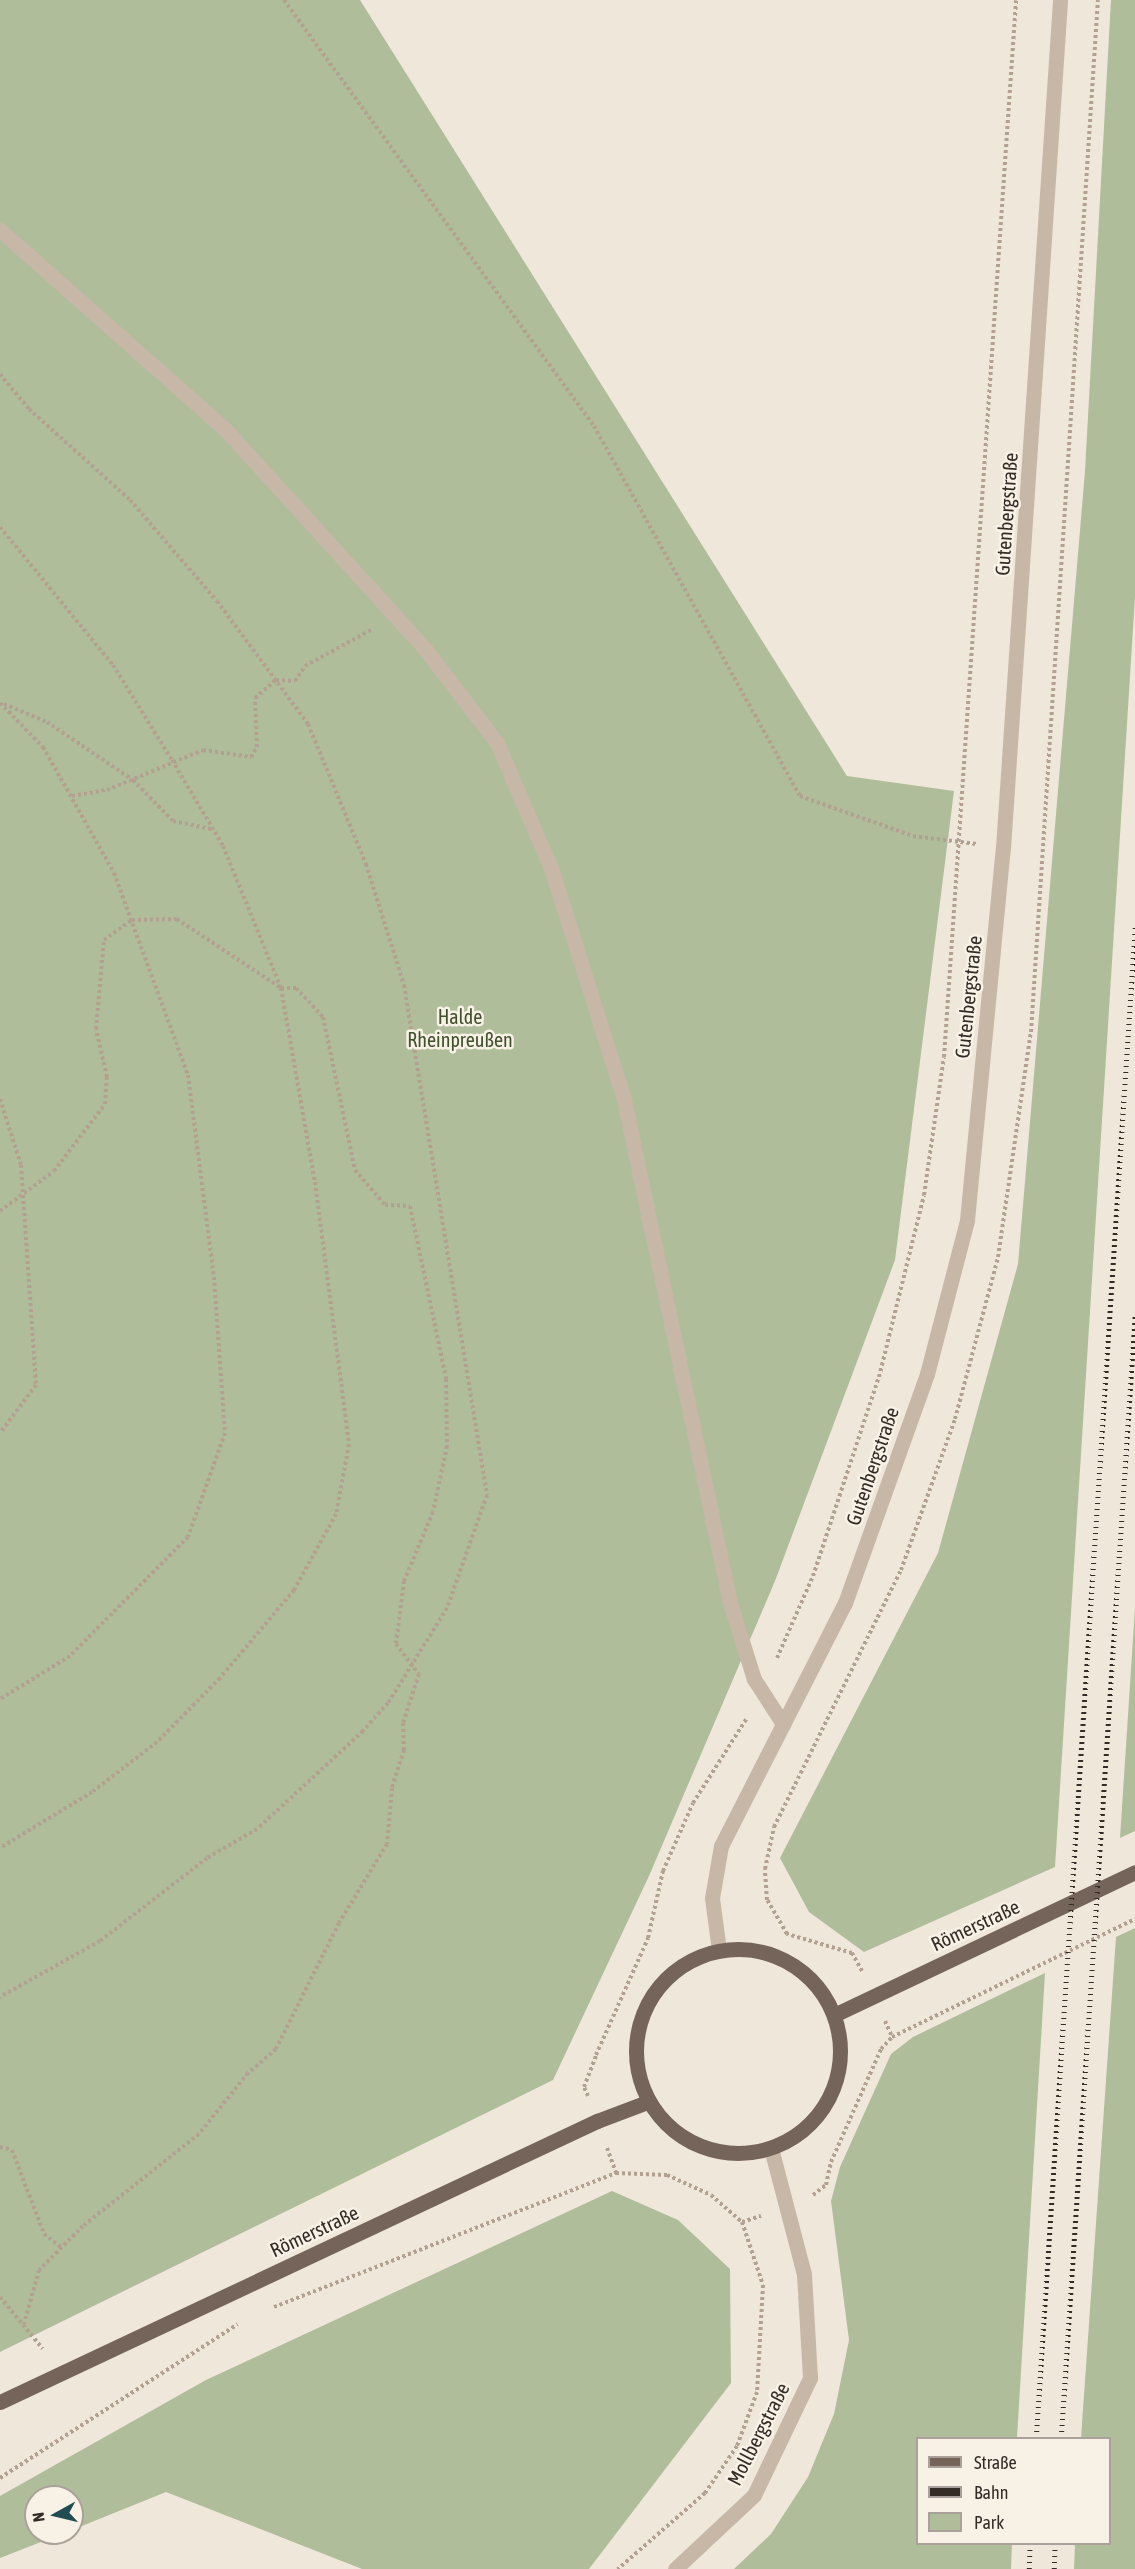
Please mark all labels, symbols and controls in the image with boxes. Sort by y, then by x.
street label: Gutenbergstraße [990,452,1022,576]
street label: Gutenbergstraße [950,935,986,1059]
park label: Halde Rheinpreußen [407,1004,513,1051]
street label: Gutenbergstraße [841,1404,903,1528]
street label: Römerstraße [927,1894,1023,1956]
street label: Römerstraße [266,2200,362,2262]
street label: Mollbergstraße [722,2379,794,2489]
legend [916,2437,1111,2545]
text: Straße [974,2452,1017,2473]
text: Bahn [974,2482,1008,2503]
north arrow [24,2485,84,2545]
text: N [29,2511,48,2523]
text: Park [974,2512,1004,2533]

